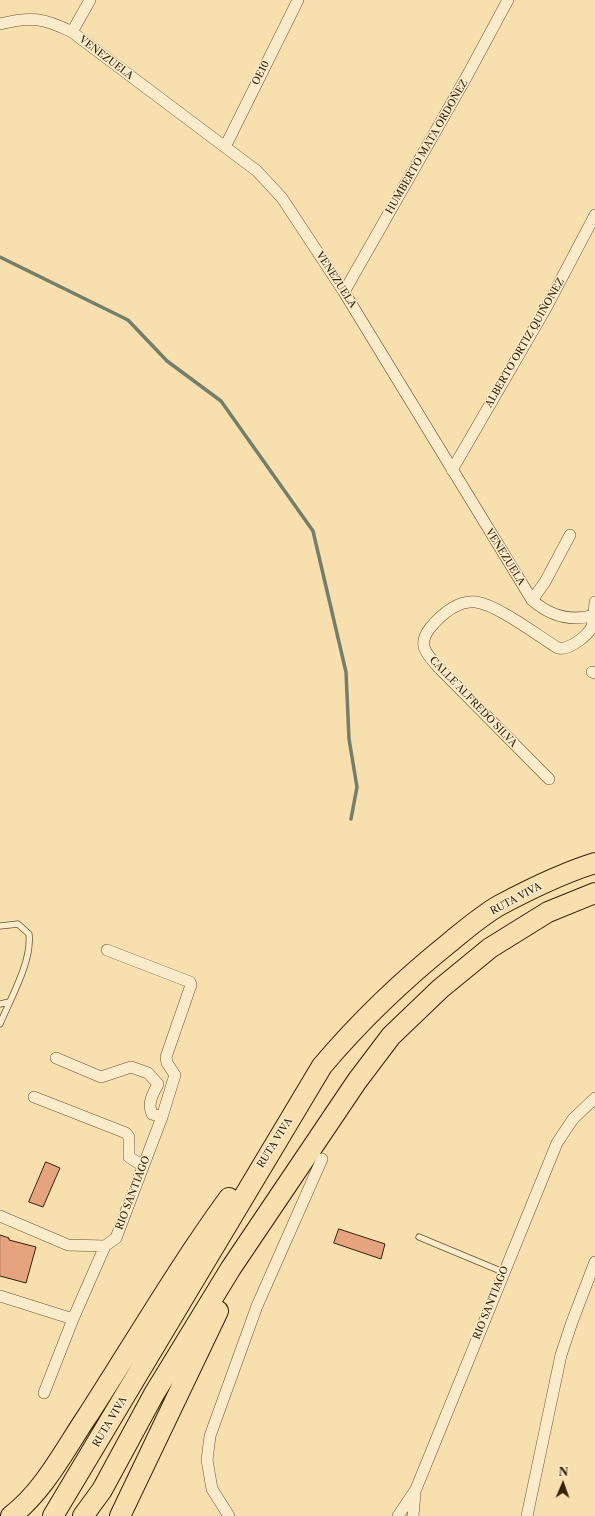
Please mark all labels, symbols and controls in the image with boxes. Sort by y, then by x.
street label: VENEZUELA [77,34,135,82]
street label: OE10 [250,59,272,87]
street label: HUMBERTO MATA ORDOÑEZ [384,78,470,216]
street label: VENEZUELA [313,250,359,310]
street label: ALBERTO ORTIZ QUIÑONEZ [483,276,567,410]
street label: VENEZUELA [483,526,527,588]
street label: CALLE ALFREDO SILVA [427,654,519,750]
street label: RUTA VIVA [488,880,544,918]
street label: RUTA VIVA [255,1116,295,1170]
street label: RIO SANTIAGO [113,1154,153,1232]
street label: RIO SANTIAGO [471,1265,511,1341]
street label: RUTA VIVA [90,1395,130,1449]
north arrow [543,1464,583,1504]
text: N [558,1465,568,1479]

